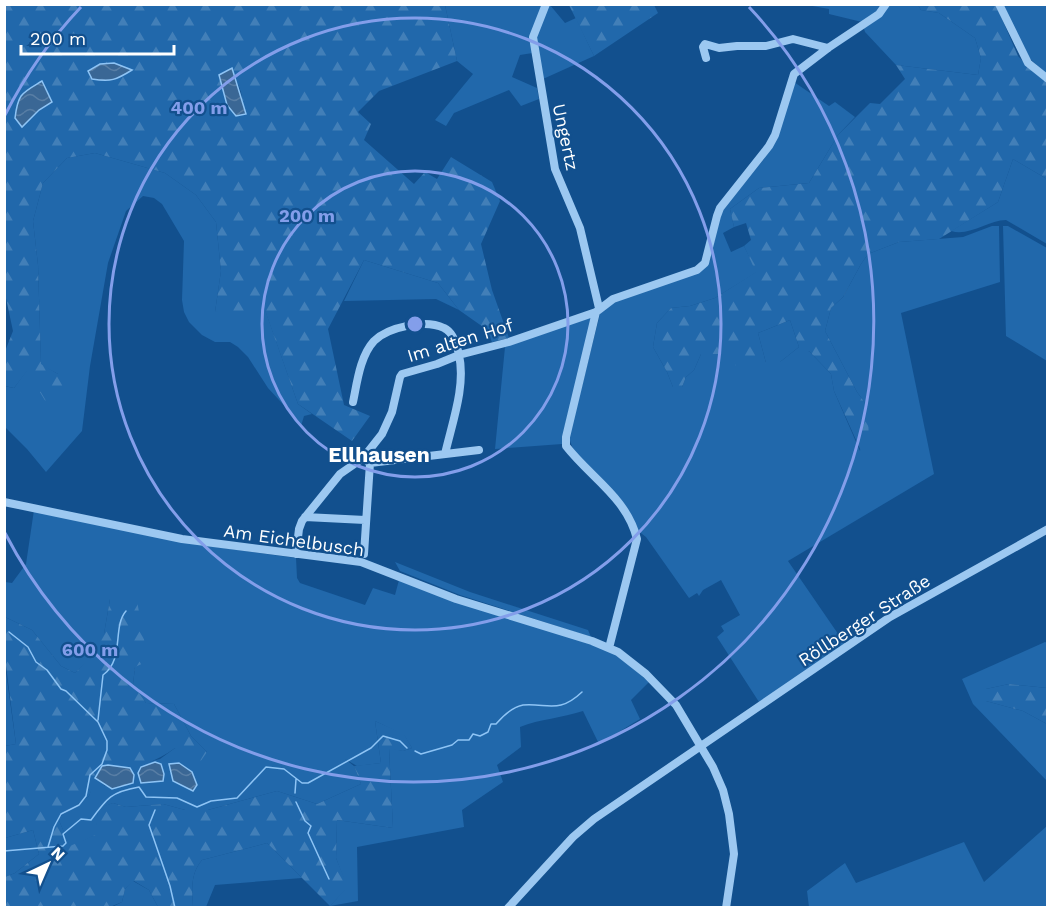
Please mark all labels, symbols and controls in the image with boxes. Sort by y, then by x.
scale bar [21,18,174,56]
text: 200 m [30,28,86,49]
text: 400 m [171,97,227,118]
street label: Ungertz [549,102,583,172]
text: 200 m [279,205,335,226]
street label: Im alten Hof [404,314,516,366]
centre of rings [405,314,425,334]
district label: Ellhausen [328,442,430,467]
street label: Am Eichelbusch [222,520,366,560]
street label: Röllberger Straße [794,570,934,670]
text: 600 m [62,639,118,660]
north arrow [18,834,78,894]
text: N [47,843,69,865]

